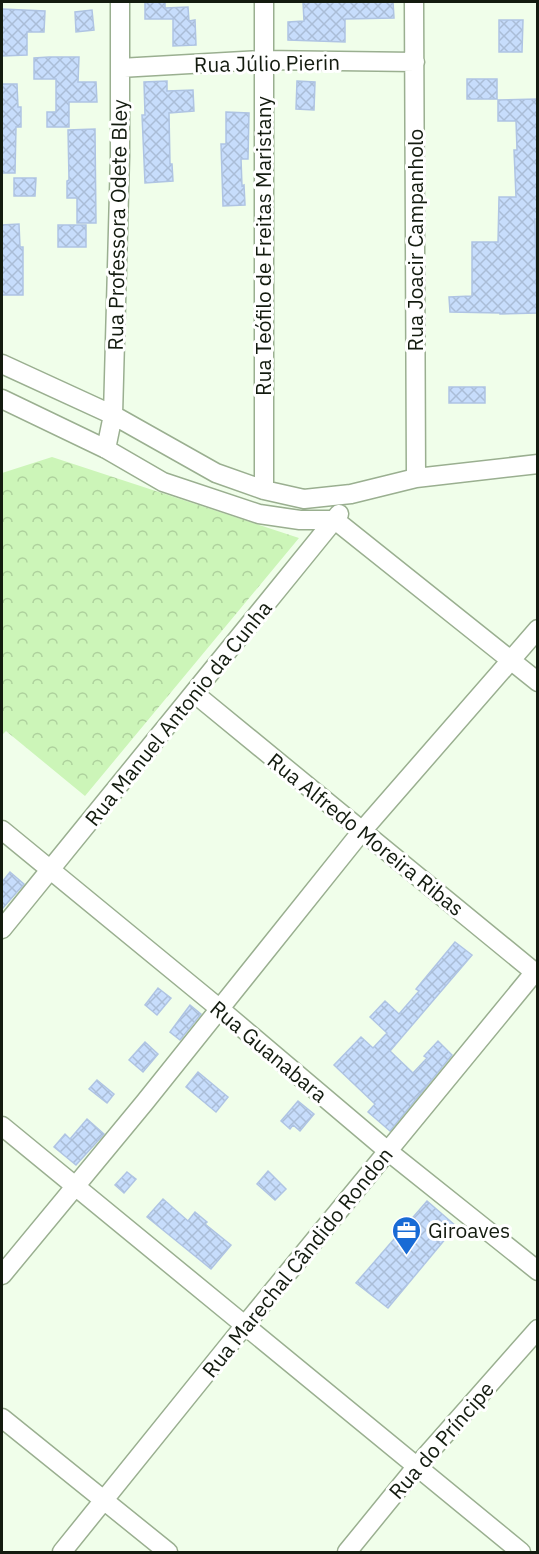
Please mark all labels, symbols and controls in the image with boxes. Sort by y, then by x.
street label: Rua Júlio Pierin [194,48,340,78]
street label: Rua Teófilo de Freitas Maristany [249,96,277,396]
street label: Rua Professora Odete Bley [101,99,133,351]
street label: Rua Joacir Campanholo [401,129,429,351]
street label: Rua Manuel Antonio da Cunha [78,594,278,832]
street label: Rua Alfredo Moreira Ribas [262,746,470,922]
street label: Rua Guanabara [205,994,333,1108]
street label: Rua Marechal Cândido Rondon [195,1141,399,1383]
office icon: Giroaves [391,1214,423,1256]
place label: Giroaves [428,1216,510,1244]
street label: Rua do Príncipe [382,1375,500,1505]

